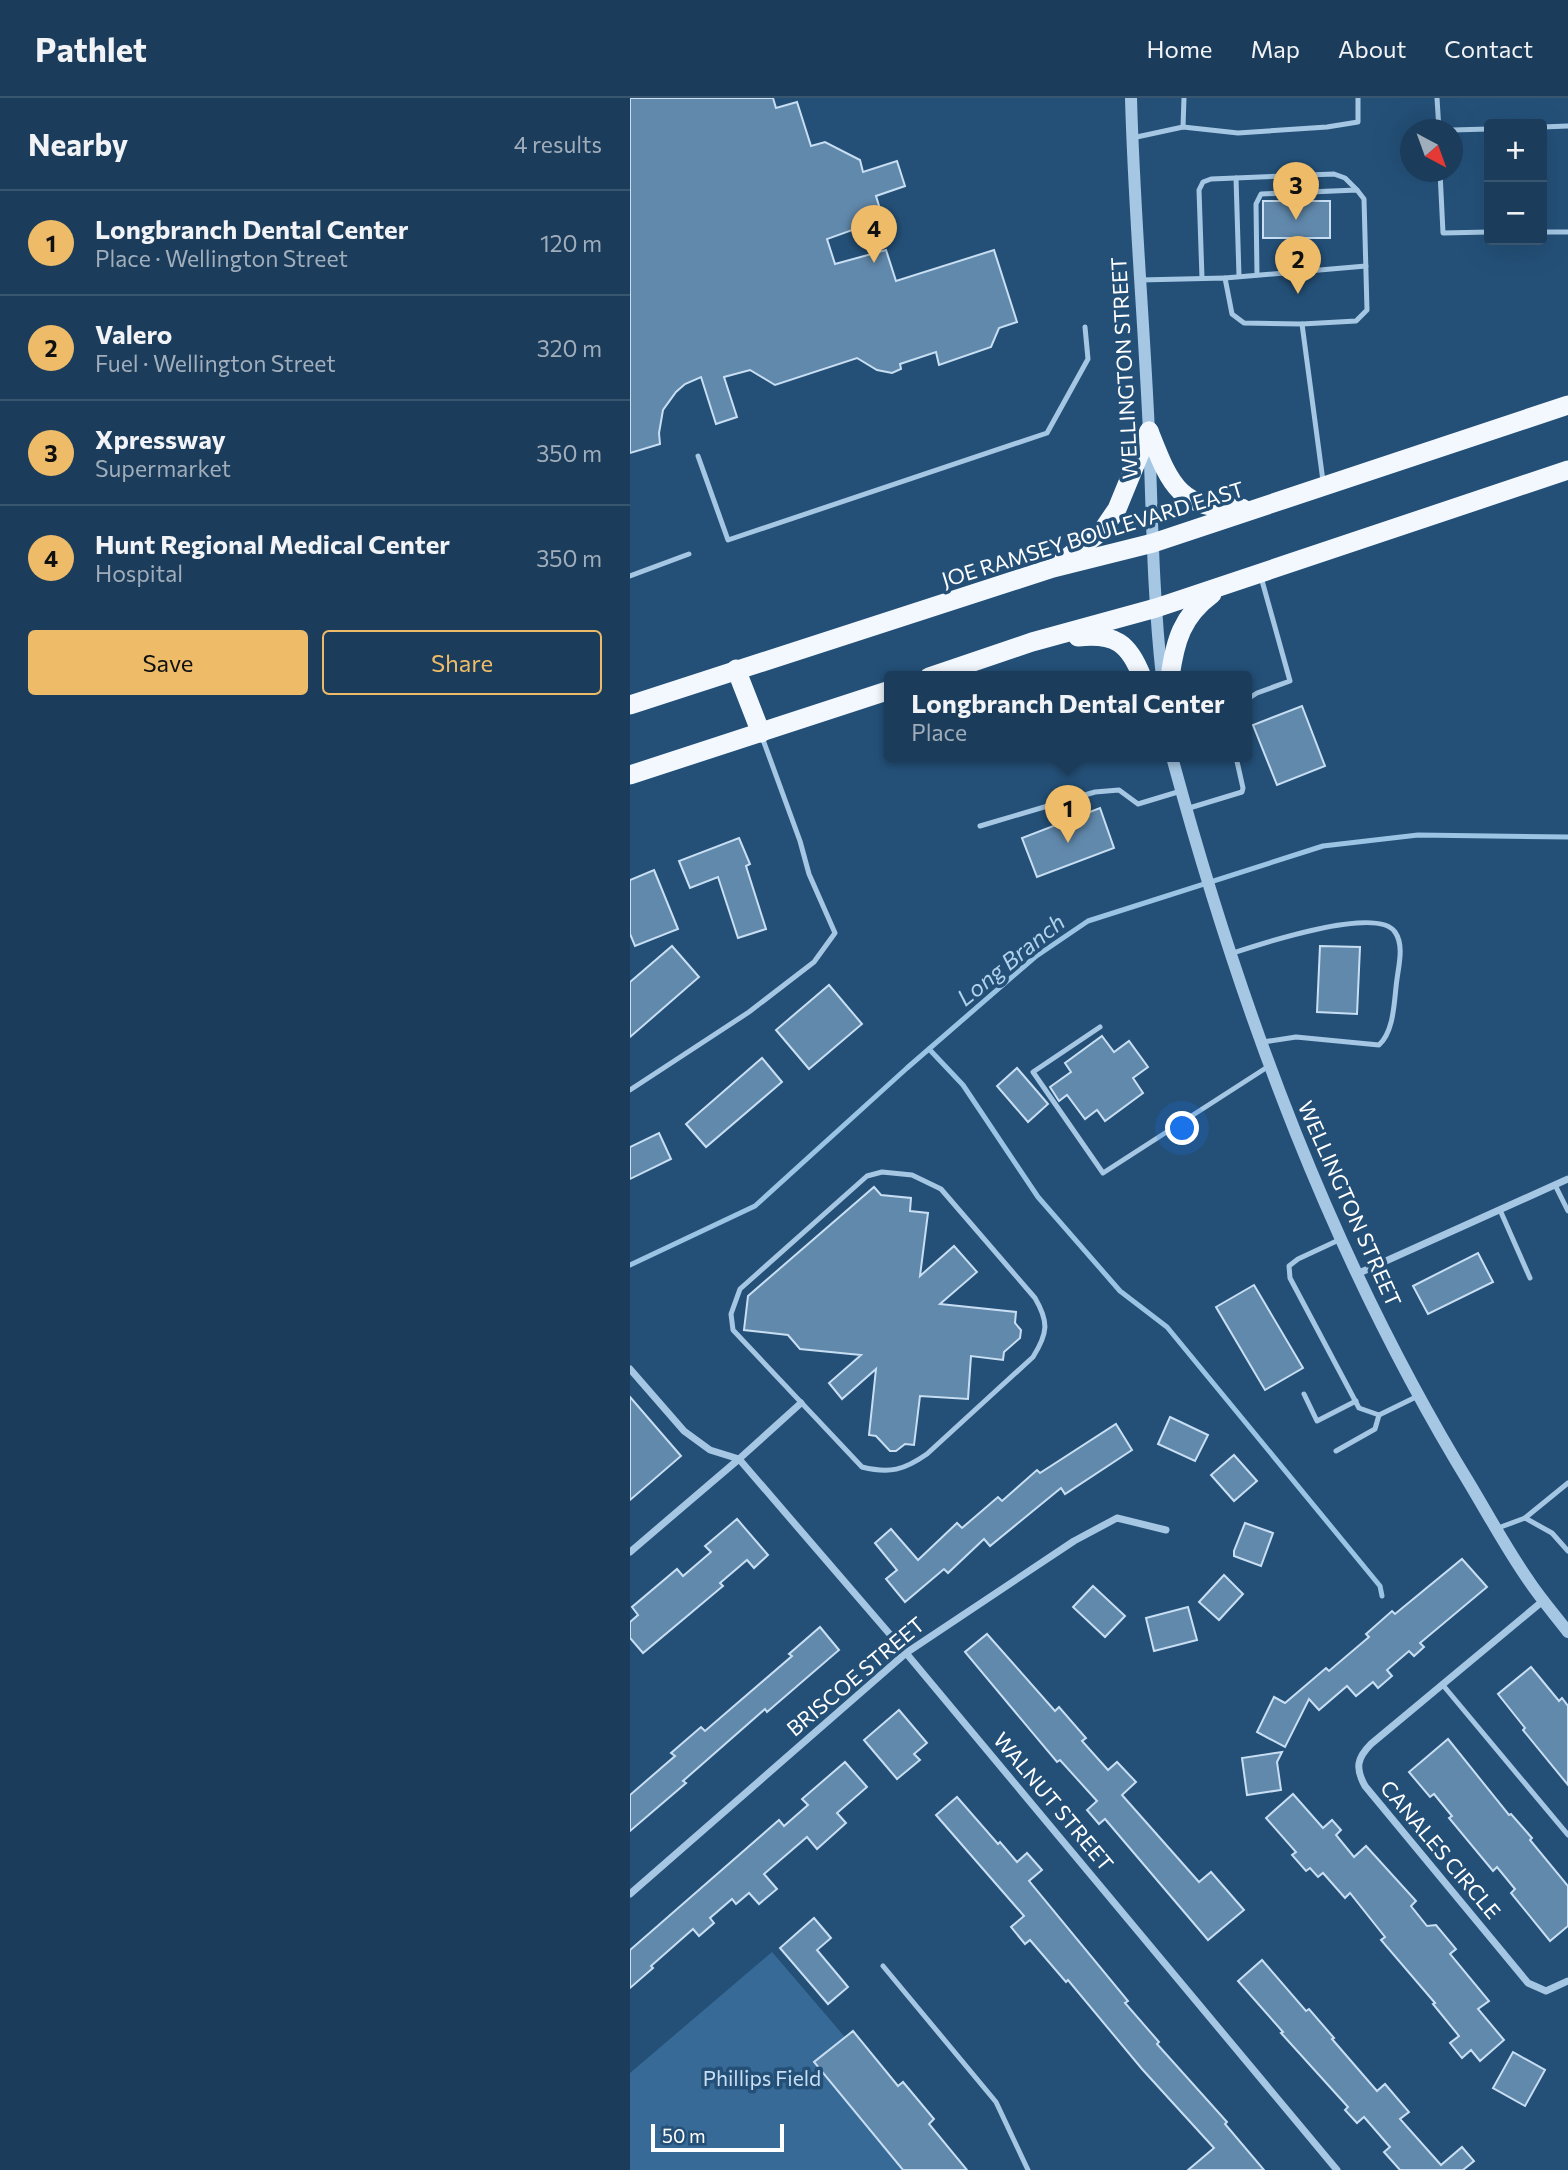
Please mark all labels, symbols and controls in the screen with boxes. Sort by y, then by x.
text: Pathlet [35,28,147,69]
text: Home [1147,34,1213,63]
text: Map [1251,34,1300,63]
text: About [1338,34,1406,63]
text: Contact [1444,34,1533,63]
north arrow [1400,119,1463,182]
map controls [1484,119,1547,245]
button: + [1484,119,1547,182]
text: Nearby [28,125,128,162]
text: 4 results [514,130,602,158]
pin: 3 [1273,162,1319,220]
button: − [1484,182,1547,245]
pin: 4 [851,205,897,263]
text: Longbranch Dental Center [95,213,409,244]
text: 1 [46,229,56,257]
text: 120 m [540,229,602,257]
pin: 2 [1275,236,1321,294]
text: Place · Wellington Street [95,244,348,272]
street label: WELLINGTON STREET [1105,256,1142,480]
text: Valero [95,318,172,349]
text: 2 [44,334,58,362]
text: 320 m [537,334,602,362]
text: Fuel · Wellington Street [95,349,336,377]
text: Xpressway [95,423,226,454]
text: 3 [44,439,58,467]
text: 350 m [536,439,602,467]
text: Supermarket [95,454,231,482]
street label: JOE RAMSEY BOULEVARD EAST [938,476,1247,592]
text: Hunt Regional Medical Center [95,528,450,559]
text: 4 [44,544,58,572]
text: 350 m [536,544,602,572]
text: Hospital [95,559,183,587]
button: Save [28,630,308,695]
button: Share [322,630,602,695]
popup [884,671,1252,762]
text: Longbranch Dental Center [911,687,1225,718]
text: Place [911,718,967,746]
pin: 1 [1045,785,1091,843]
water label: Long Branch [951,907,1070,1011]
street label: WELLINGTON STREET [1294,1097,1407,1310]
your location [1165,1111,1199,1145]
street label: BRISCOE STREET [781,1611,929,1741]
street label: WALNUT STREET [989,1727,1119,1875]
street label: CANALES CIRCLE [1376,1775,1506,1923]
park label: Phillips Field [703,2065,821,2090]
scale bar [651,2121,784,2153]
text: 50 m [662,2124,706,2147]

